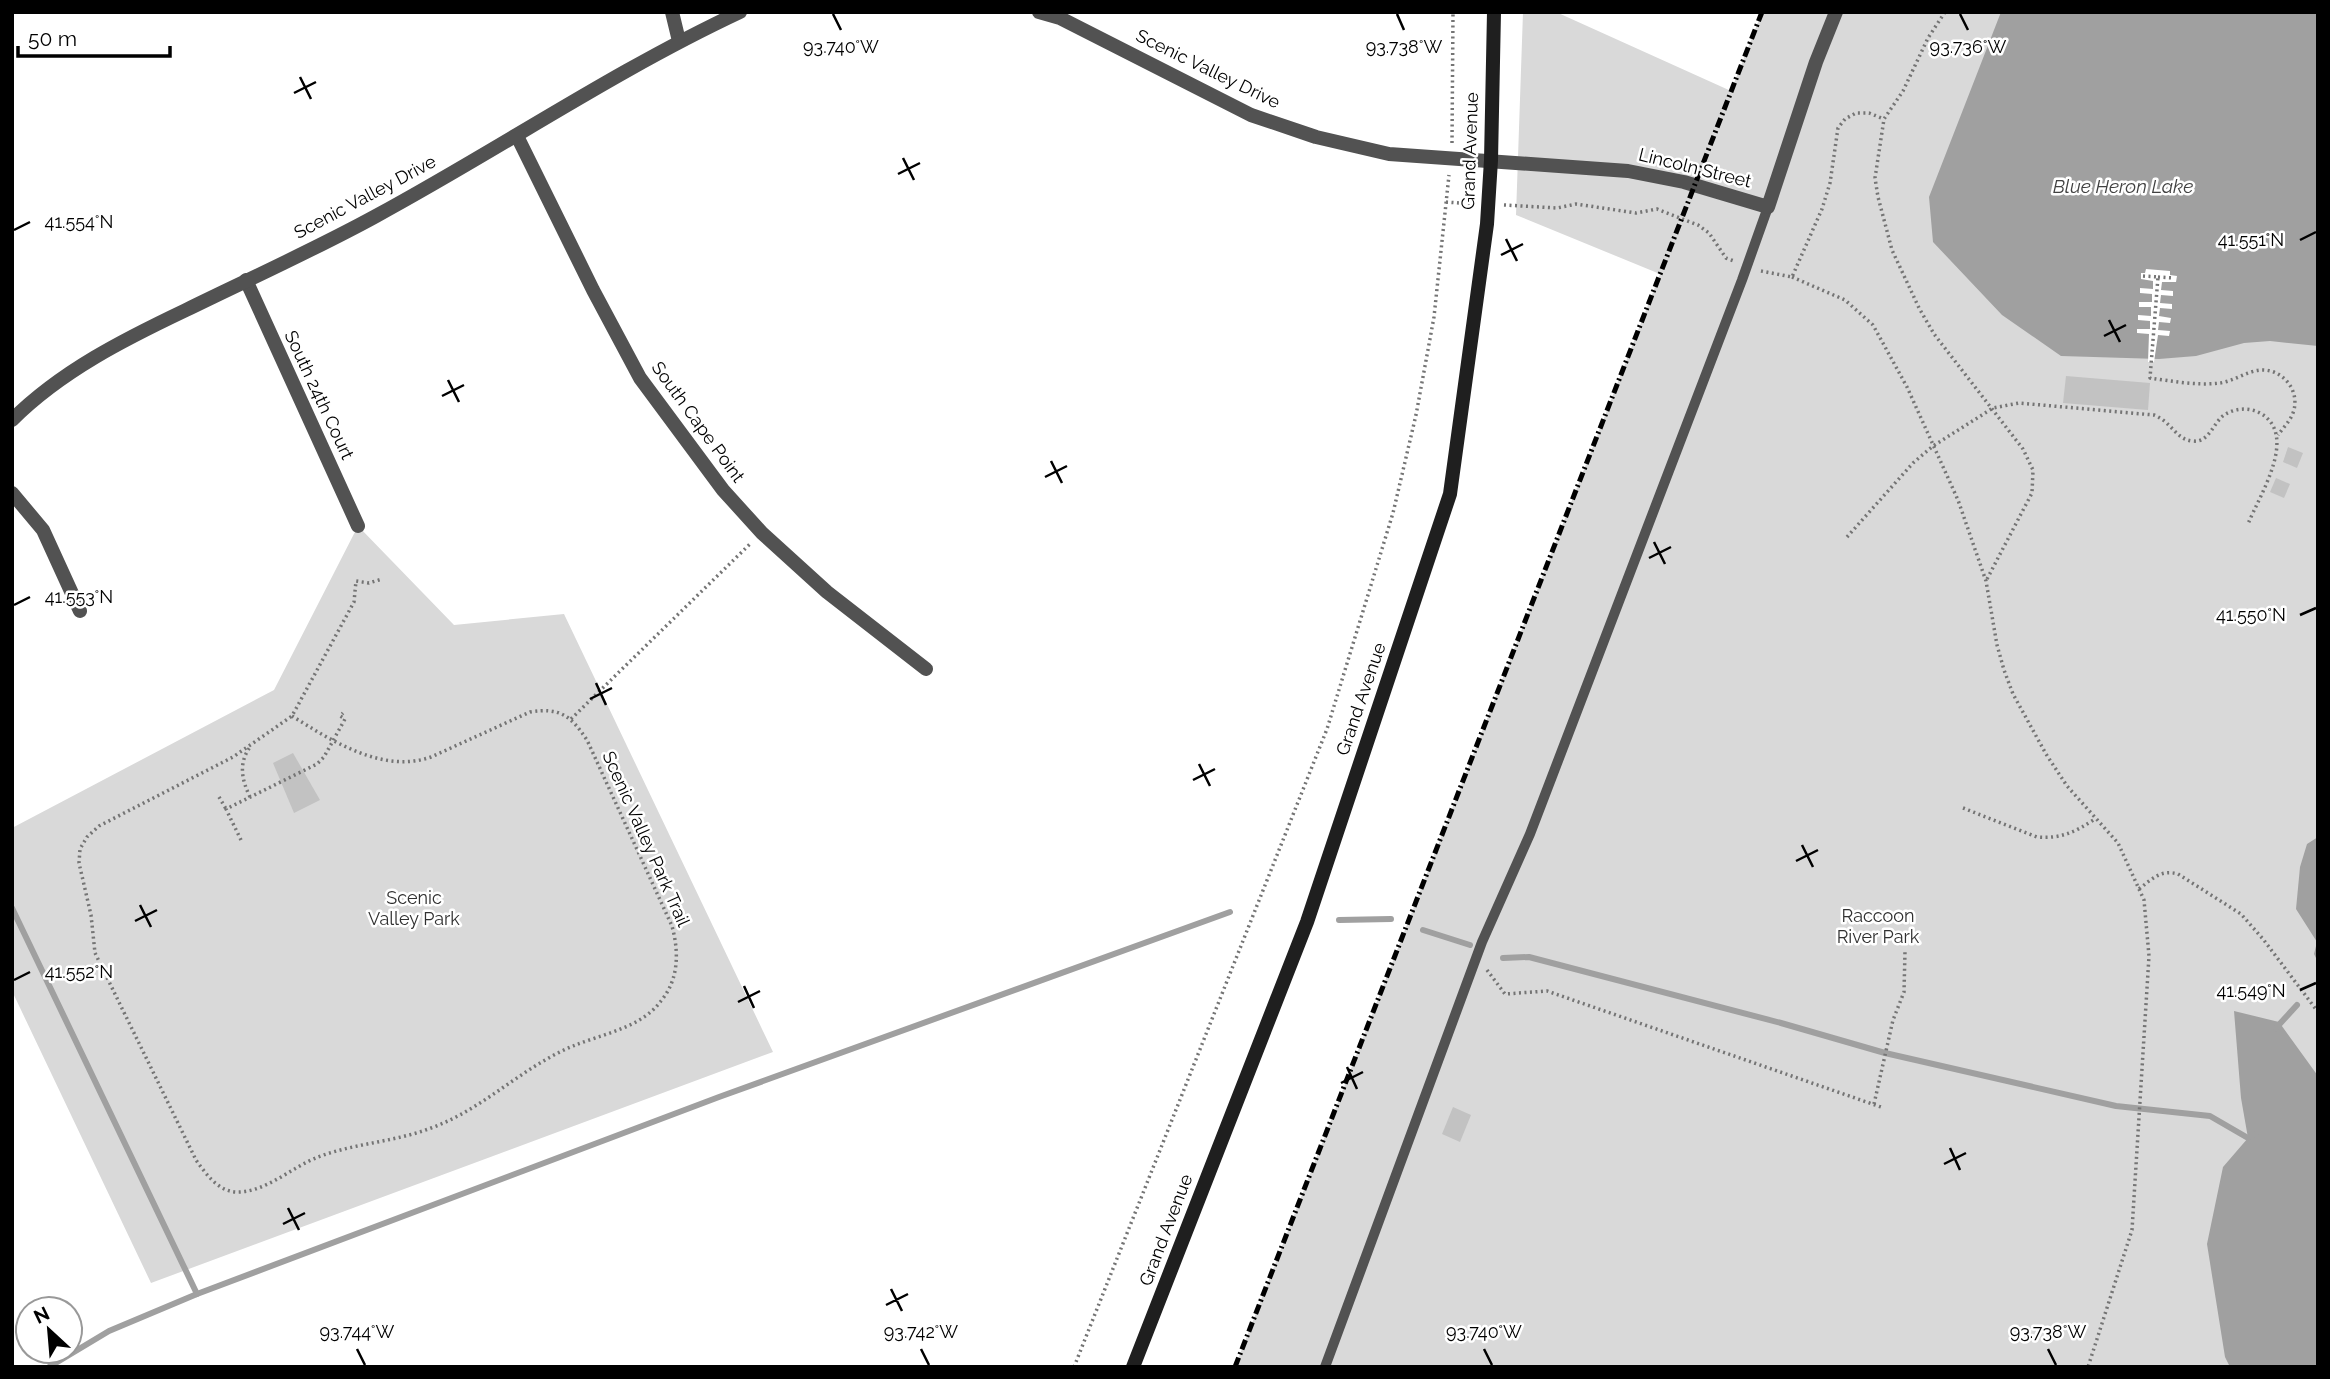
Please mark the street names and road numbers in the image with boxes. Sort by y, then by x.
street label: Scenic Valley Drive [1133,25,1284,113]
street label: Grand Avenue [1457,91,1482,210]
street label: Lincoln Street [1637,143,1754,192]
street label: Scenic Valley Drive [290,150,440,243]
street label: South 24th Court [280,327,359,463]
street label: South Cape Point [648,357,749,486]
street label: Grand Avenue [1331,639,1390,758]
street label: Scenic Valley Park Trail [598,748,695,930]
street label: Grand Avenue [1135,1171,1197,1289]

